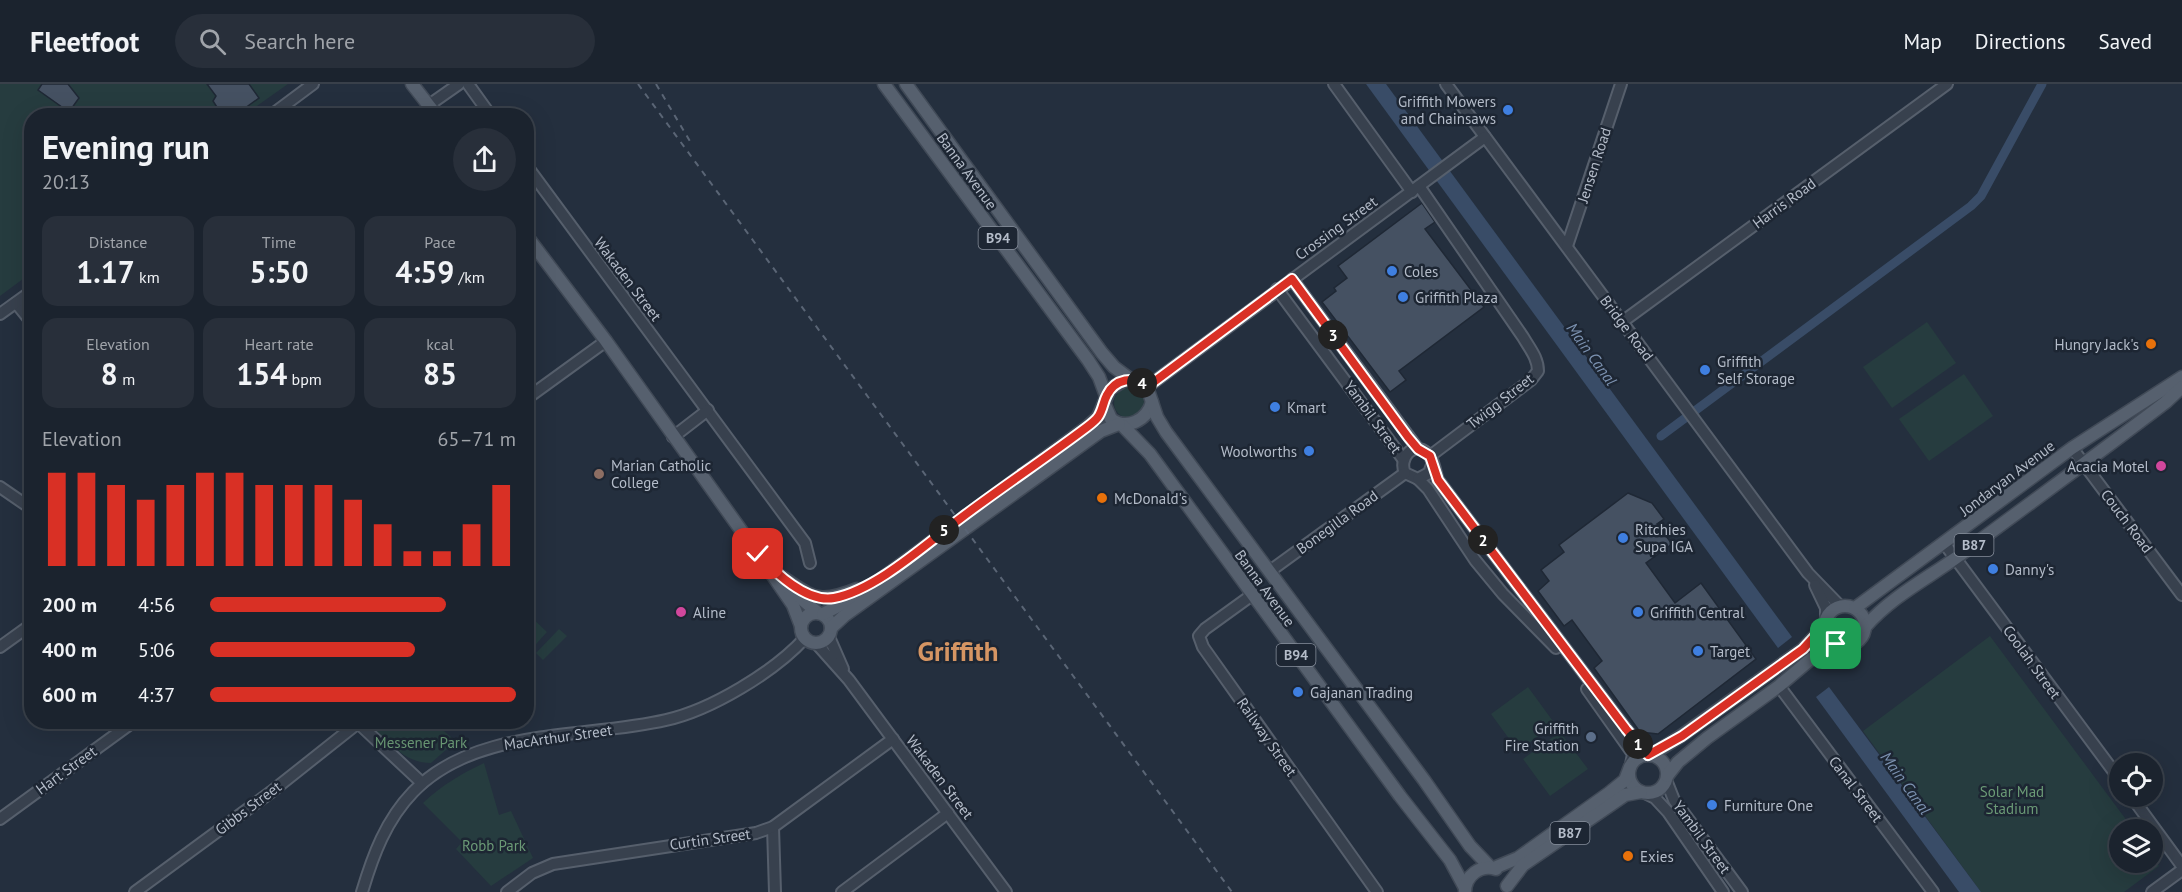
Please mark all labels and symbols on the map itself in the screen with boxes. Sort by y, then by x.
place label: Griffith Mowers and Chainsaws [1398,92,1496,128]
marker: Griffith Mowers and Chainsaws [1501,103,1515,117]
street label: Jensen Road [1573,125,1615,206]
street label: Banna Avenue [933,129,1001,213]
street label: Harris Road [1749,174,1819,232]
street label: Crossing Street [1291,192,1381,264]
road number: B94 [978,227,1018,249]
street label: Wakaden Street [590,233,666,325]
place label: Coles [1404,262,1438,281]
marker: Coles [1385,264,1399,278]
place label: Griffith Plaza [1415,288,1498,307]
marker: Griffith Plaza [1396,290,1410,304]
street label: Bridge Road [1596,291,1658,365]
water label: Main Canal [1562,319,1622,390]
pin: 3 [1318,320,1348,350]
place label: Hungry Jack's [2055,335,2139,354]
marker: Hungry Jack's [2144,337,2158,351]
place label: Griffith Self Storage [1717,352,1795,388]
marker: Griffith Self Storage [1698,363,1712,377]
pin: 4 [1127,368,1157,398]
street label: Twigg Street [1463,369,1537,433]
street label: Yambil Street [1340,377,1406,457]
place label: Kmart [1287,398,1326,417]
marker: Kmart [1268,400,1282,414]
street label: Jondaryan Avenue [1955,436,2058,521]
place label: Woolworths [1221,442,1297,461]
marker: Woolworths [1302,444,1316,458]
place label: Marian Catholic College [611,456,712,492]
place label: Acacia Motel [2067,457,2150,476]
marker: Acacia Motel [2154,459,2168,473]
marker: Marian Catholic College [592,467,606,481]
street label: Couch Road [2097,485,2157,557]
street label: Bonegilla Road [1292,486,1382,558]
place label: McDonald's [1114,489,1187,508]
marker: McDonald's [1095,491,1109,505]
pin: 5 [929,515,959,545]
place label: Ritchies Supa IGA [1635,520,1693,556]
pin: 2 [1468,525,1498,555]
pin [732,528,783,579]
marker: Ritchies Supa IGA [1616,531,1630,545]
road number: B87 [1954,534,1994,556]
street label: Banna Avenue [1231,546,1299,630]
place label: Danny's [2005,560,2054,579]
marker: Danny's [1986,562,2000,576]
place label: Aline [693,603,726,622]
place label: Griffith Central [1650,603,1745,622]
marker: Aline [674,605,688,619]
marker: Griffith Central [1631,605,1645,619]
pin [1810,618,1861,669]
street label: Coolah Street [1999,621,2065,703]
district label: Griffith [918,634,998,668]
place label: Target [1710,642,1750,661]
road number: B94 [1276,644,1316,666]
marker: Target [1691,644,1705,658]
place label: Gajanan Trading [1310,683,1413,702]
marker: Gajanan Trading [1291,685,1305,699]
street label: Railway Street [1233,694,1301,780]
place label: Griffith Fire Station [1505,719,1579,755]
street label: MacArthur Street [503,720,613,754]
pin: 1 [1623,729,1653,759]
marker: Griffith Fire Station [1584,730,1598,744]
street label: Wakaden Street [902,731,978,823]
park label: Messener Park [375,733,468,752]
street label: Hart Street [32,742,100,798]
water label: Main Canal [1876,748,1936,819]
street label: Canal Street [1825,752,1887,826]
street label: Gibbs Street [211,777,285,839]
park label: Solar Mad Stadium [1980,782,2044,818]
place label: Furniture One [1724,796,1813,815]
street label: Yambil Street [1669,797,1735,877]
marker: Furniture One [1705,798,1719,812]
road number: B87 [1550,822,1590,844]
street label: Curtin Street [668,824,752,854]
park label: Robb Park [462,836,527,855]
place label: Exies [1640,847,1674,866]
marker: Exies [1621,849,1635,863]

